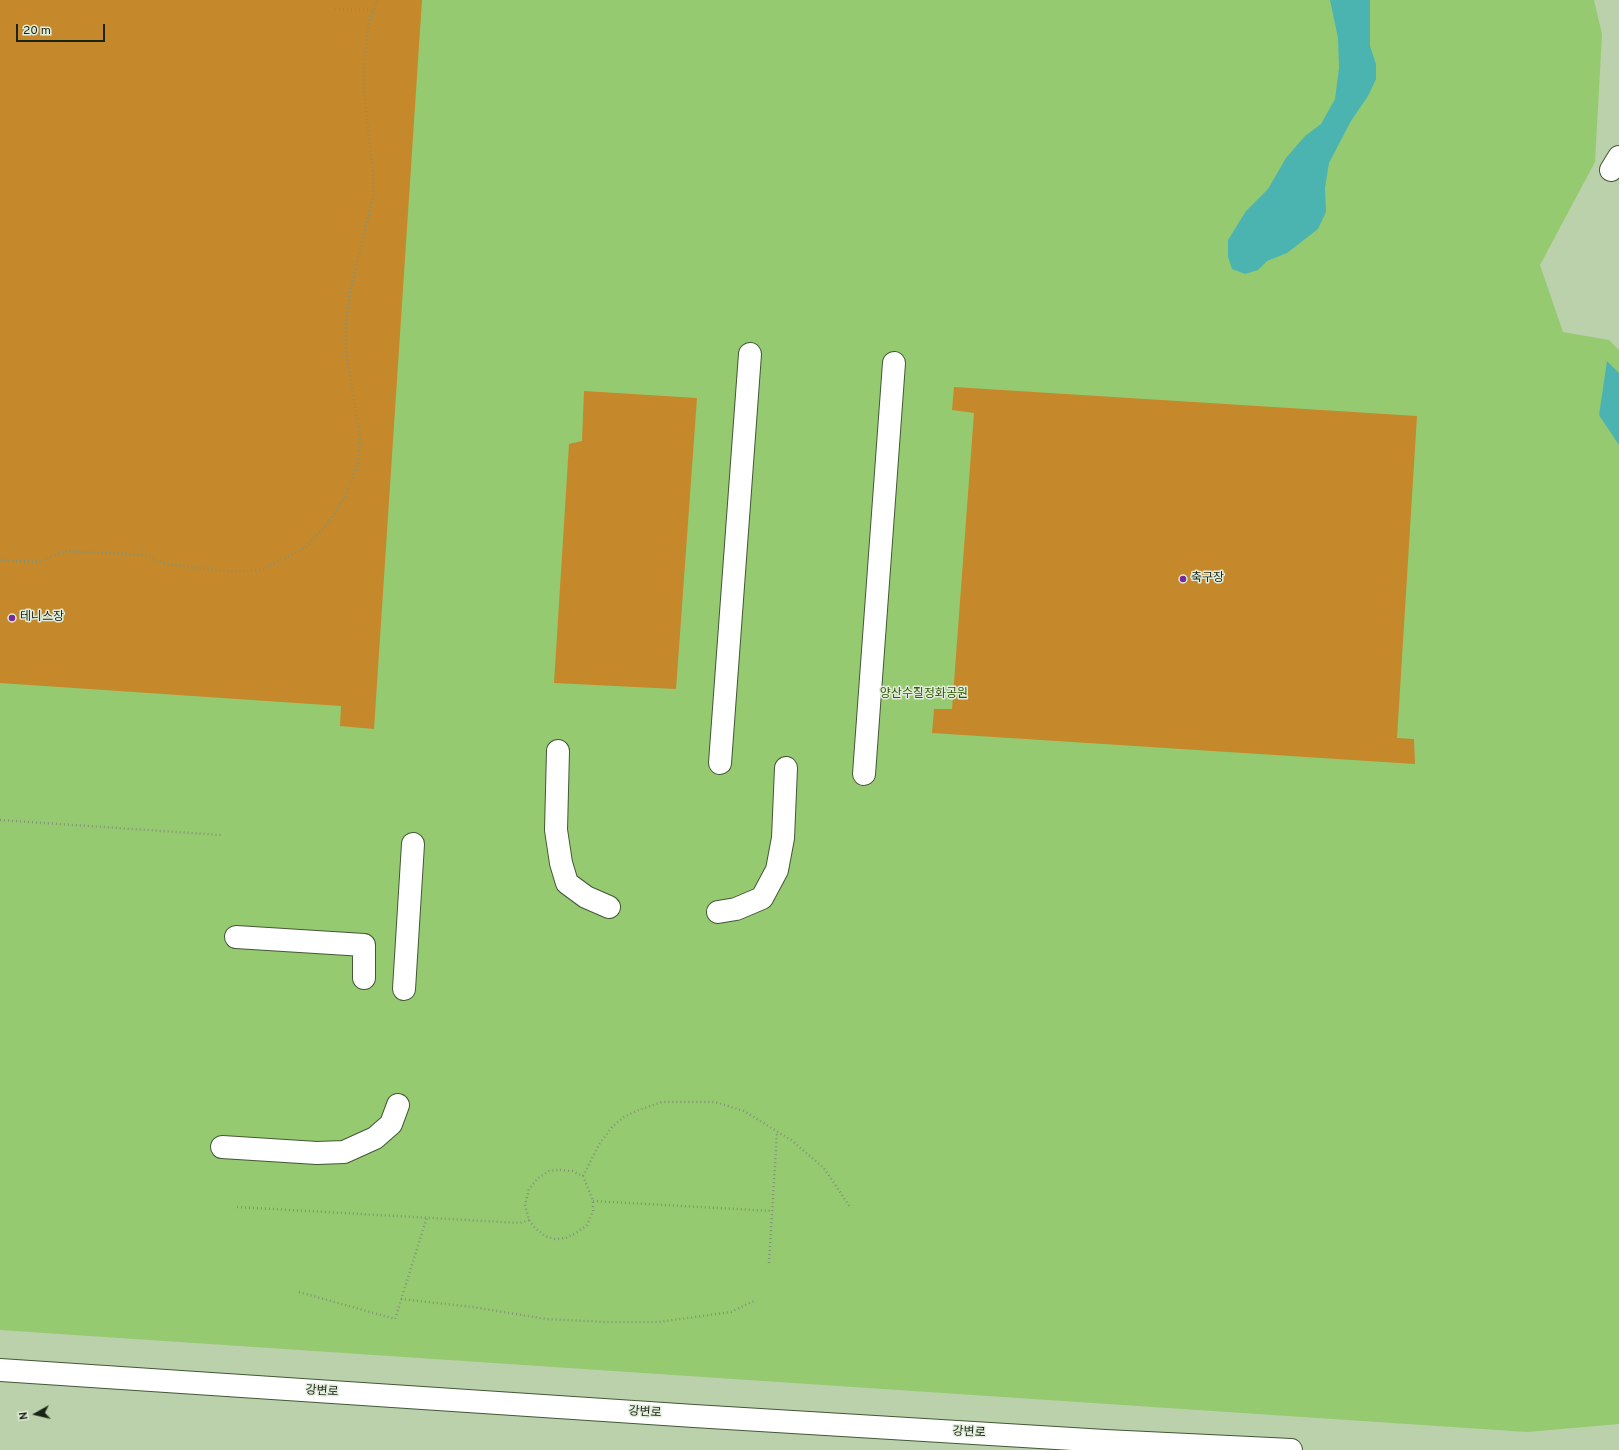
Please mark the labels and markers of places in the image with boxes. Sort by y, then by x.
place label: 축구장 [1191,572,1224,586]
marker: 축구장 [1178,574,1188,584]
place label: 테니스장 [20,611,64,625]
marker: 테니스장 [7,613,17,623]

